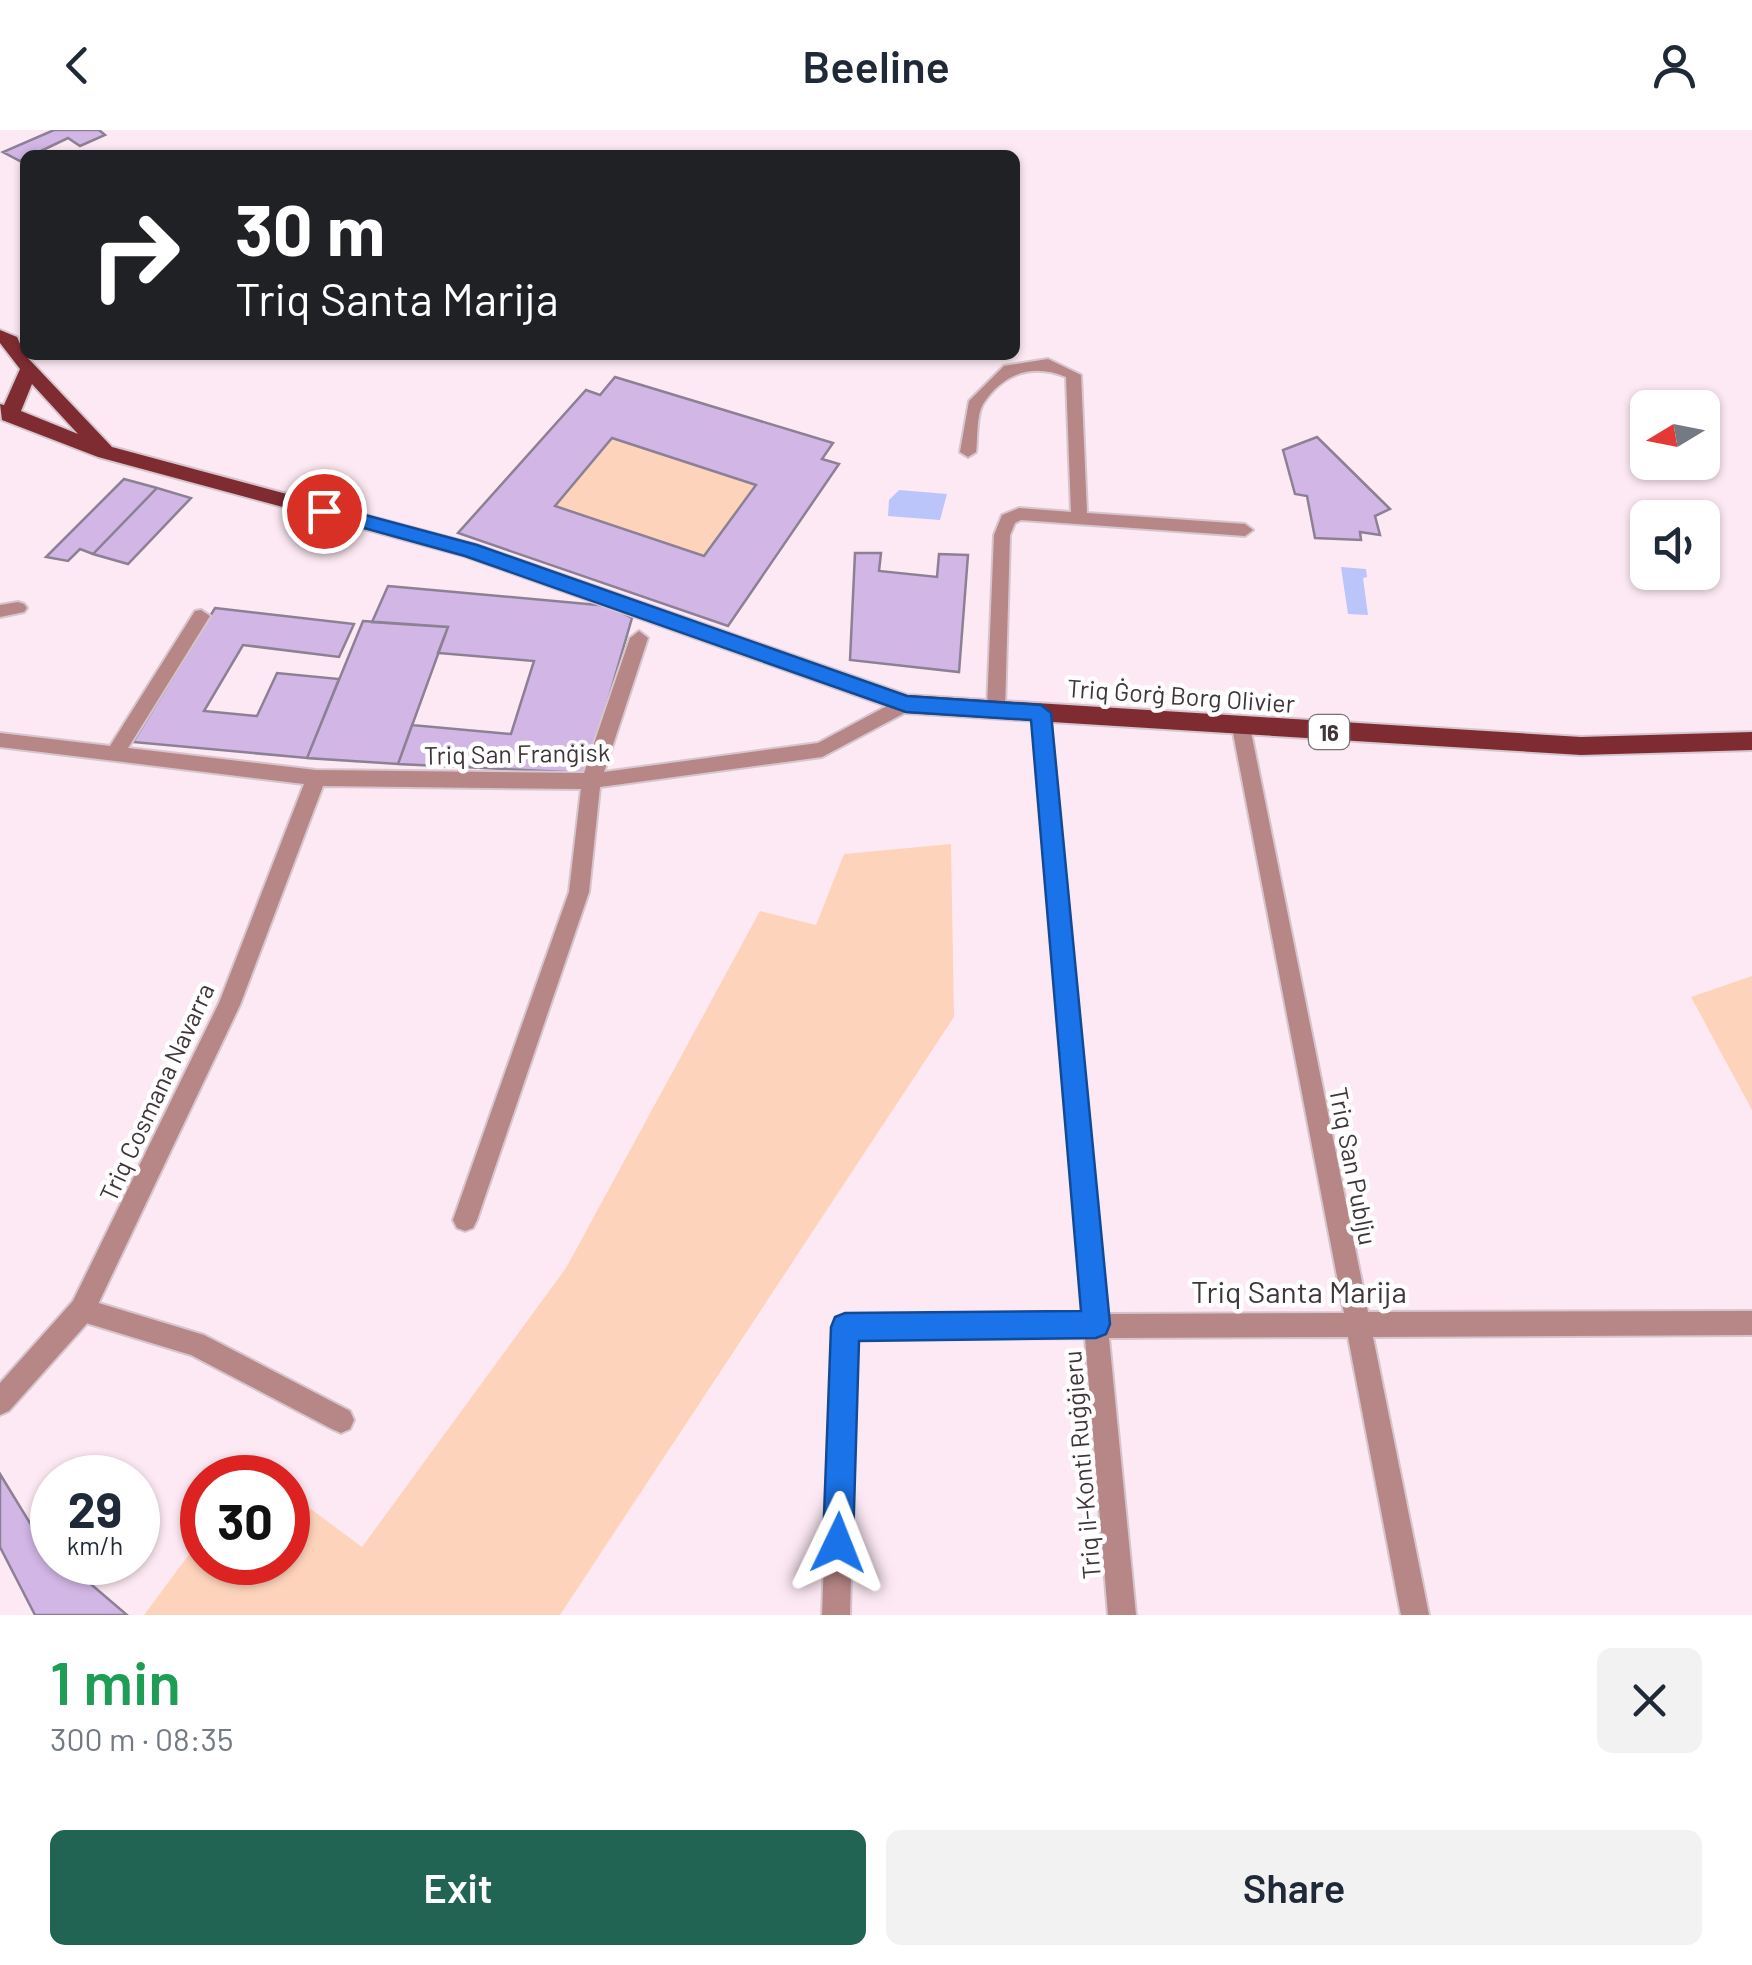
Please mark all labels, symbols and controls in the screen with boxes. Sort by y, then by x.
icon: back [50,38,105,93]
text: Beeline [802,38,950,92]
icon: person [1647,38,1702,93]
text: 30 m [235,186,385,270]
icon: right [70,190,200,320]
text: Triq Santa Marija [235,271,559,325]
north arrow [1630,390,1720,480]
map controls [1630,390,1720,590]
pin [282,469,367,554]
icon: arrive [297,484,352,539]
button: sound [1630,500,1720,590]
street label: Triq Ġorġ Borg Olivier [1066,672,1296,718]
road number: 16 [1309,715,1349,749]
street label: Triq San Franġisk [424,736,610,770]
street label: Triq Cosmana Navarra [92,978,220,1206]
street label: Triq San Publju [1324,1085,1384,1247]
street label: Triq Santa Marija [1191,1273,1407,1309]
street label: Triq il-Konti Ruġġieru [1056,1349,1106,1581]
speed limit sign: 30 [180,1455,310,1585]
text: 29 [68,1478,122,1538]
position arrow [786,1491,890,1595]
text: km/h [67,1530,123,1560]
text: 1 min [50,1645,181,1717]
button: close [1597,1648,1702,1753]
text: 300 m · 08:35 [50,1719,234,1757]
button: Exit [50,1830,866,1945]
button: Share [886,1830,1702,1945]

